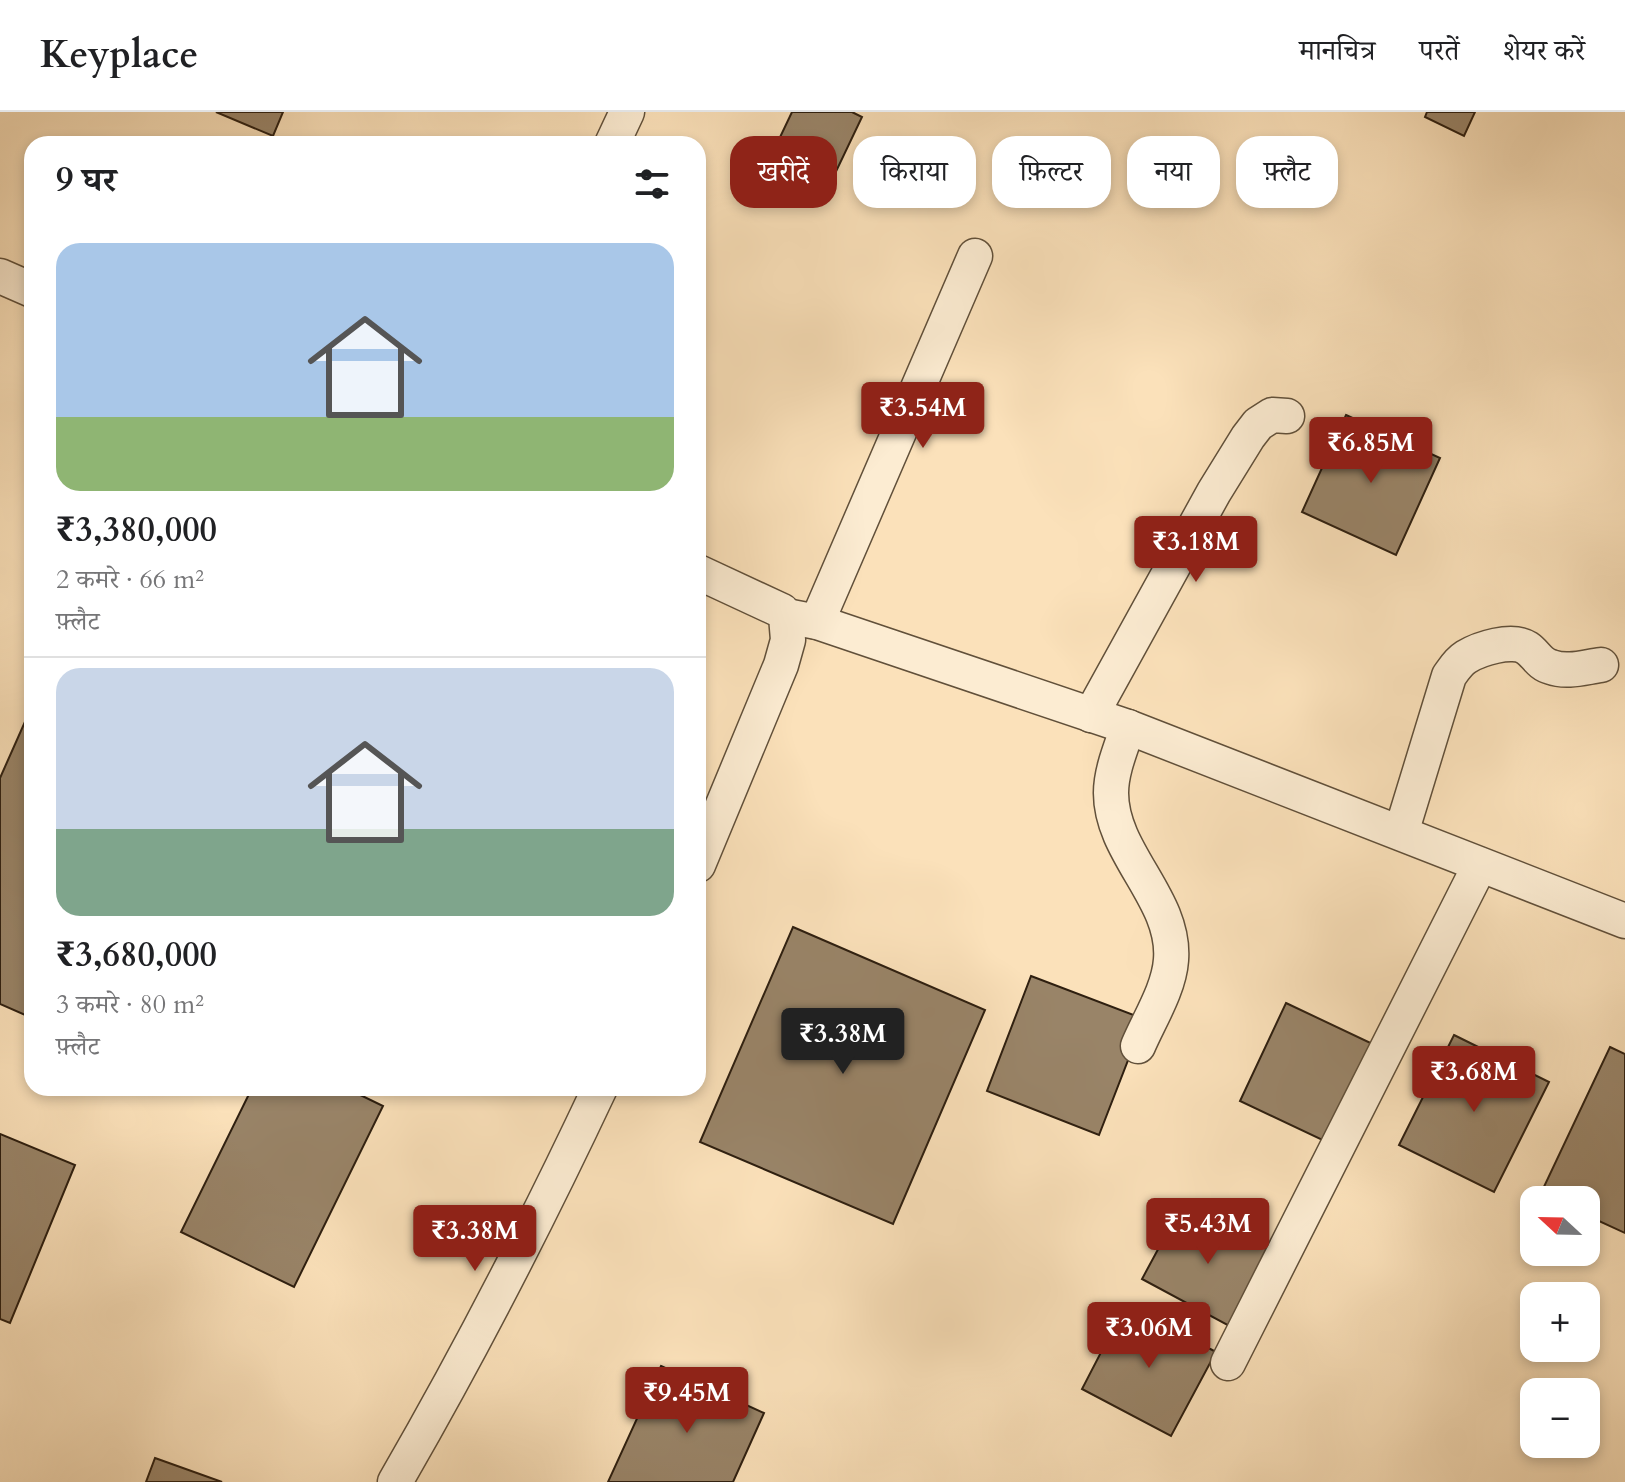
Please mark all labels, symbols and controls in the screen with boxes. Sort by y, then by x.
text: Keyplace [40,29,198,81]
text: मानचित्र [1299,32,1375,70]
text: परतें [1419,32,1459,70]
text: शेयर करें [1503,32,1585,70]
chip: खरीदें [730,136,837,208]
chip: किराया [853,136,976,208]
chip: फ़िल्टर [992,136,1111,208]
chip: नया [1127,136,1220,208]
chip: फ़्लैट [1236,136,1338,208]
text: 9 घर [56,157,116,203]
icon: filters [630,162,674,206]
icon: home [293,295,437,439]
pin: ₹3.54M [858,382,988,450]
text: ₹3.54M [879,390,967,425]
pin: ₹6.85M [1306,417,1436,485]
text: ₹6.85M [1327,425,1415,460]
text: ₹3,380,000 [56,507,217,553]
pin: ₹3.18M [1131,516,1261,584]
text: ₹3.18M [1152,524,1240,559]
text: 2 कमरे · 66 m² [56,562,204,597]
text: फ़्लैट [56,604,99,639]
icon: home [293,720,437,864]
text: ₹3,680,000 [56,932,217,978]
text: 3 कमरे · 80 m² [56,987,204,1022]
pin: ₹3.38M [778,1008,908,1076]
text: ₹3.38M [799,1016,887,1051]
text: फ़्लैट [56,1029,99,1064]
pin: ₹3.68M [1409,1046,1539,1114]
text: ₹3.68M [1430,1054,1518,1089]
north arrow [1520,1186,1600,1266]
map controls [1520,1186,1600,1458]
pin: ₹5.43M [1143,1198,1273,1266]
pin: ₹3.38M [410,1205,540,1273]
text: ₹5.43M [1164,1206,1252,1241]
text: ₹3.38M [431,1213,519,1248]
button: + [1520,1282,1600,1362]
pin: ₹3.06M [1084,1302,1214,1370]
text: ₹3.06M [1105,1310,1193,1345]
pin: ₹9.45M [622,1367,752,1435]
text: ₹9.45M [643,1375,731,1410]
button: − [1520,1378,1600,1458]

